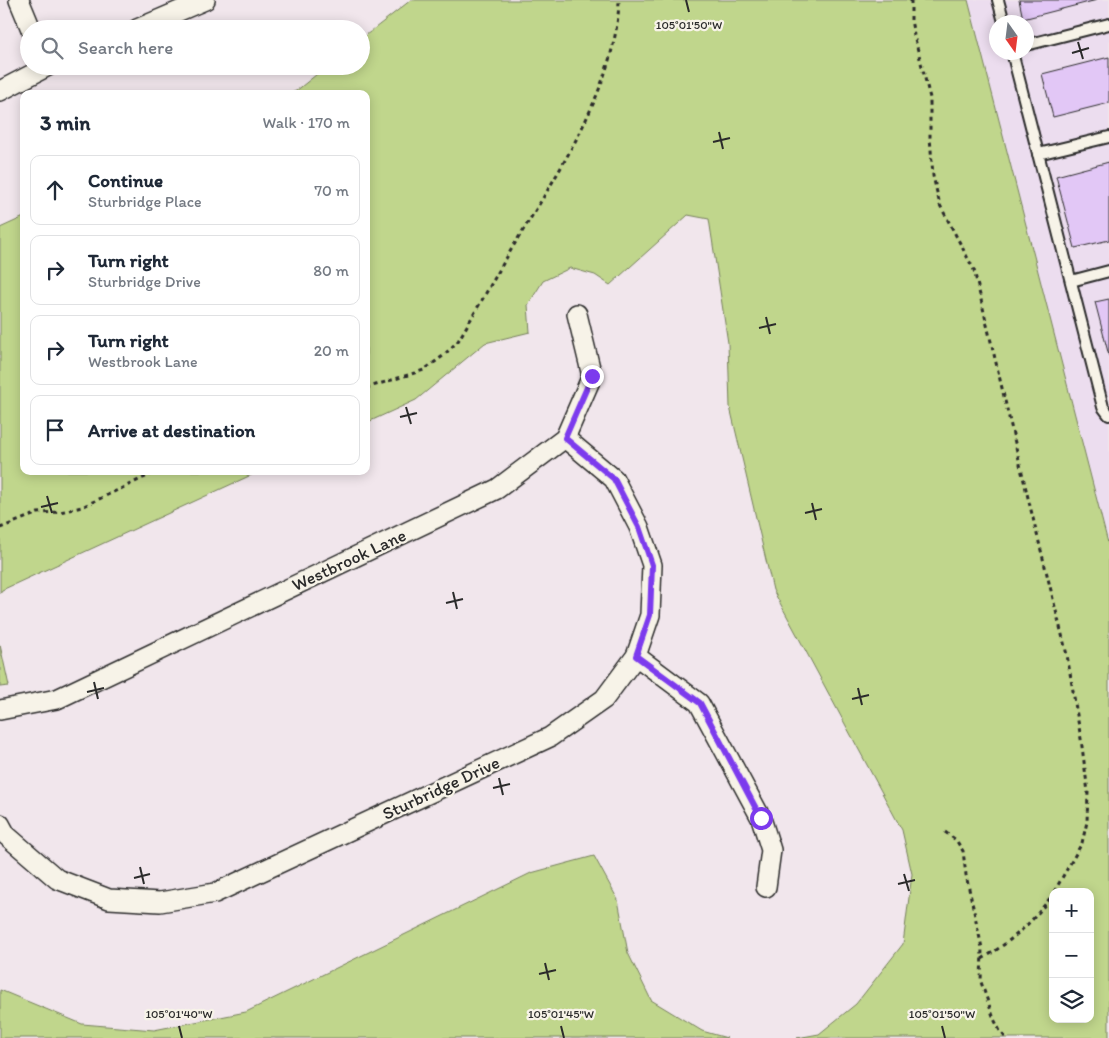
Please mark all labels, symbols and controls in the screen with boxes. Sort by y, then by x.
north arrow [989,15,1034,60]
text: 105°01'50"W [656,18,722,32]
search box [20,20,370,75]
icon: search [38,34,66,62]
text: Search here [78,36,173,59]
text: 3 min [40,110,90,135]
text: Walk · 170 m [263,113,350,132]
text: Continue [88,169,163,192]
icon: ahead [41,176,69,204]
text: 70 m [314,181,349,200]
text: Sturbridge Place [88,192,202,211]
text: Turn right [88,249,169,272]
icon: right [41,256,69,284]
text: 80 m [313,261,349,280]
text: Sturbridge Drive [88,272,201,291]
text: Turn right [88,329,169,352]
icon: right [41,336,69,364]
text: 20 m [314,341,349,360]
text: Westbrook Lane [88,352,198,371]
route end [581,365,604,388]
icon: arrive [41,416,69,444]
text: Arrive at destination [88,419,255,442]
street label: Westbrook Lane [288,524,410,596]
street label: Sturbridge Drive [379,751,503,825]
route start [750,807,773,830]
map controls [1049,888,1094,1023]
button: + [1049,888,1094,933]
button: − [1049,933,1094,978]
button: layers [1049,978,1094,1023]
text: 105°01'40"W [145,1007,213,1021]
text: 105°01'45"W [528,1007,594,1021]
text: 105°01'50"W [909,1007,975,1021]

